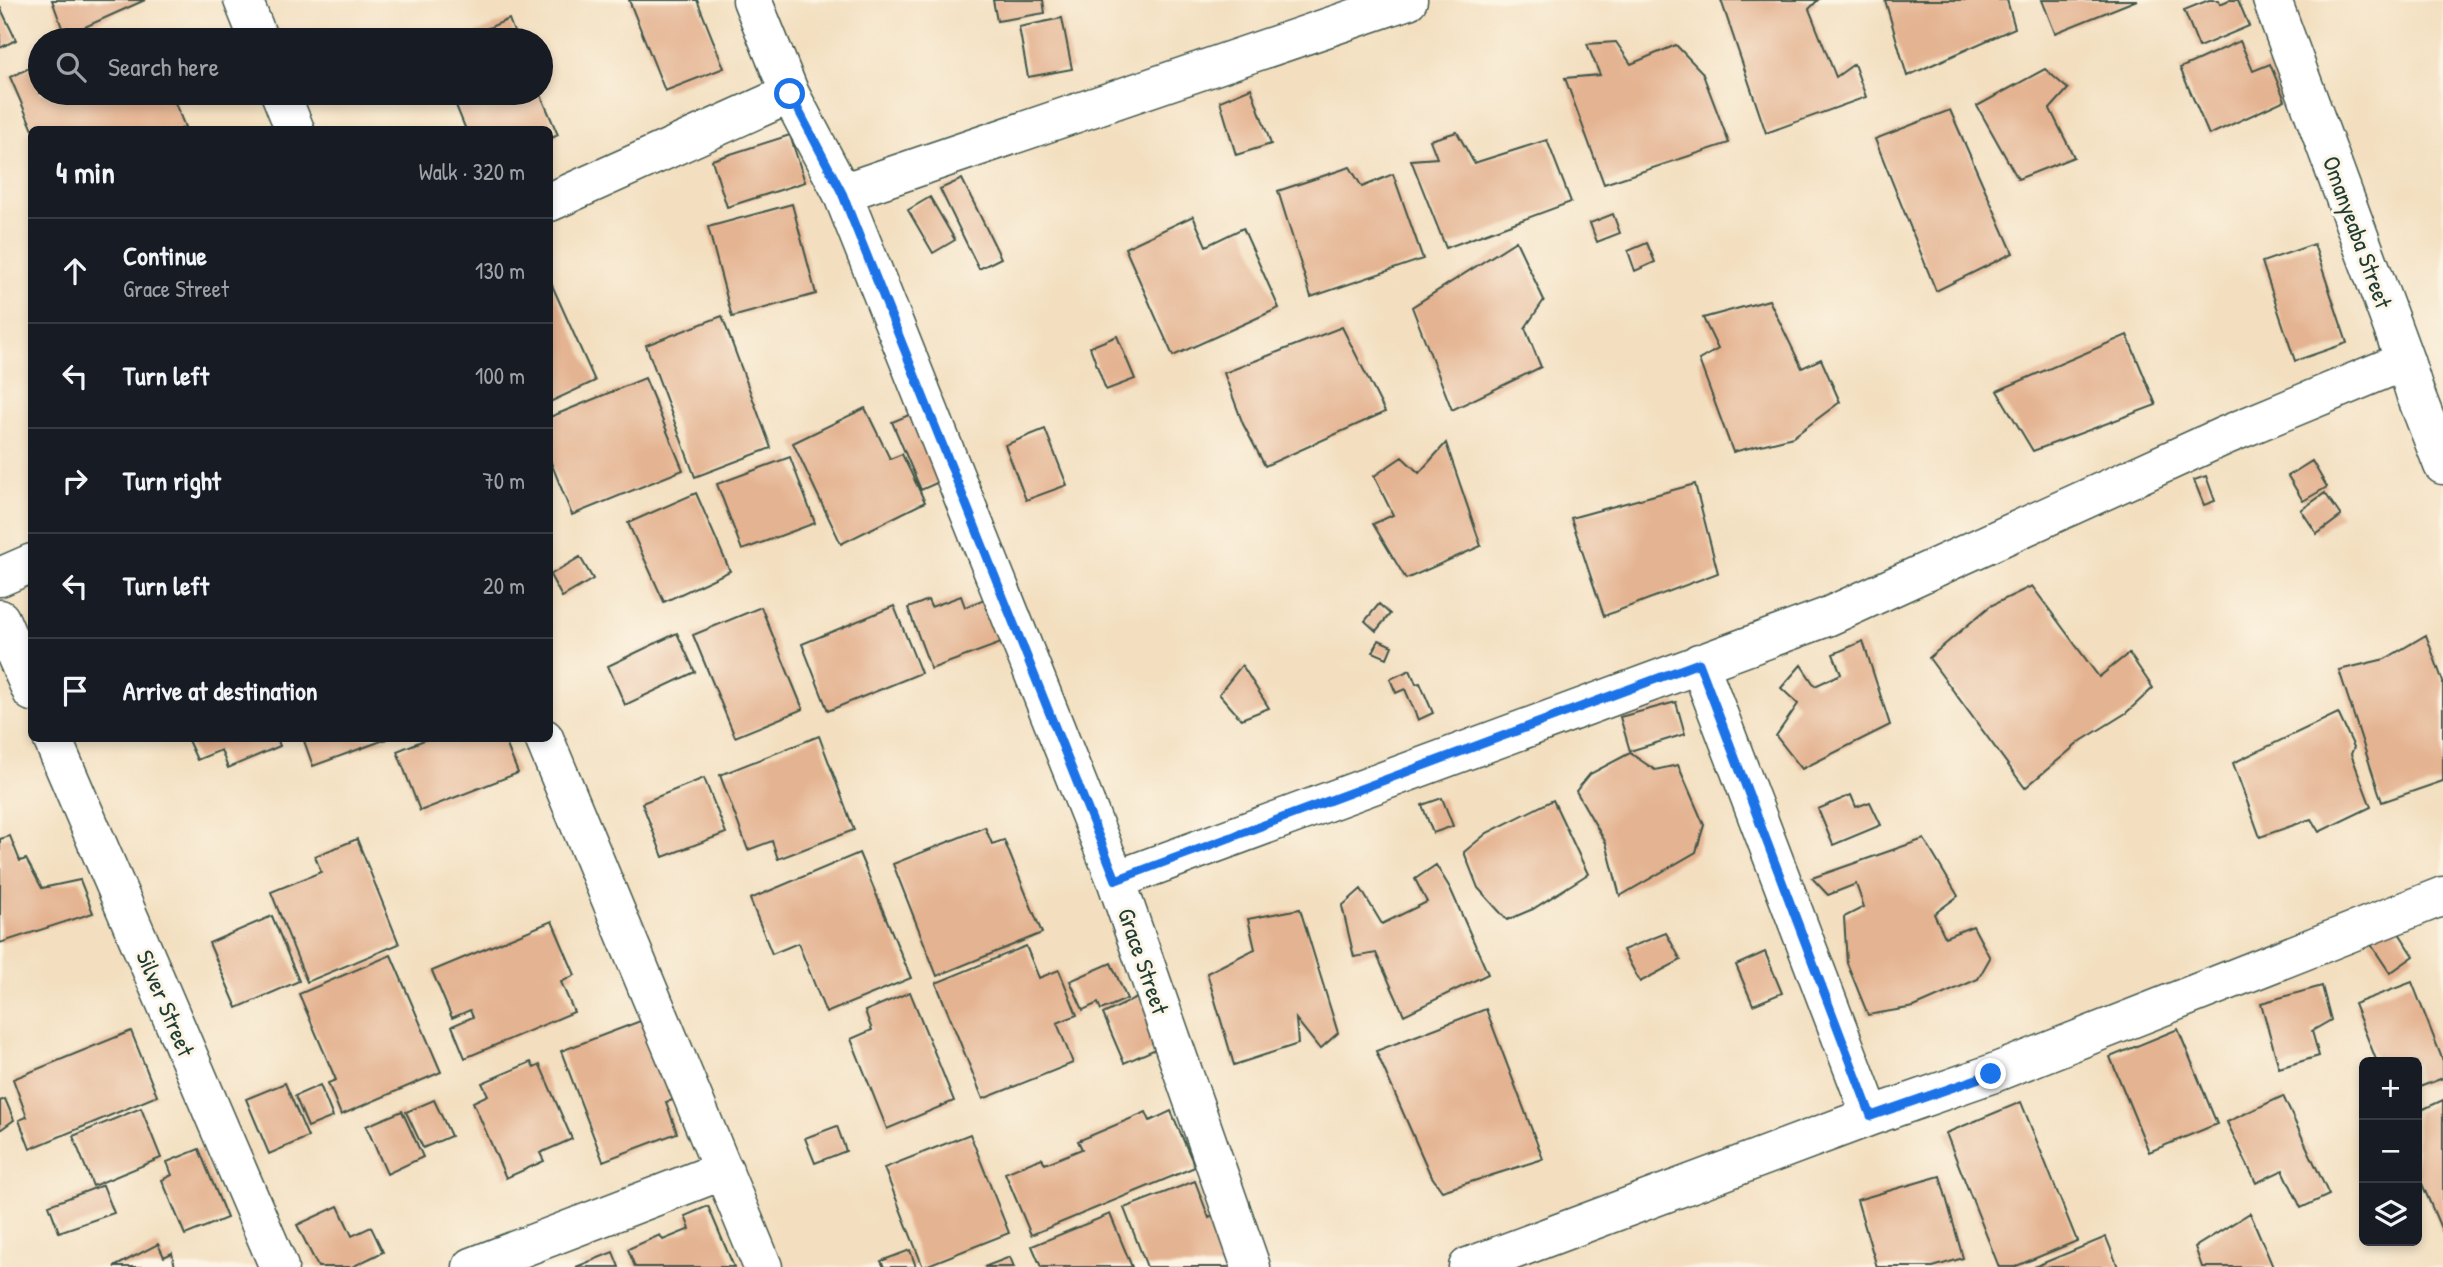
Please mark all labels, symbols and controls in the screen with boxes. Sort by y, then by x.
search box [28,28,553,105]
icon: search [52,48,90,86]
text: Search here [108,49,219,84]
route start [774,78,805,109]
street label: Omanyeaba Street [2316,151,2401,313]
text: 4 min [56,152,115,192]
text: Walk · 320 m [419,156,525,187]
text: Continue [123,238,207,273]
icon: ahead [56,252,94,290]
text: 130 m [475,255,525,286]
text: Grace Street [123,273,229,304]
icon: left [56,357,94,395]
text: Turn left [123,358,209,393]
text: 100 m [475,360,525,391]
icon: right [56,462,94,500]
text: Turn right [123,463,221,498]
text: 70 m [482,465,525,496]
icon: left [56,567,94,605]
text: Turn left [123,568,209,603]
text: 20 m [483,570,525,601]
icon: arrive [56,672,94,710]
text: Arrive at destination [123,673,318,708]
street label: Grace Street [1111,904,1177,1019]
street label: Silver Street [129,945,203,1062]
map controls [2359,1057,2422,1246]
button: + [2359,1057,2422,1120]
route end [1975,1058,2006,1089]
button: − [2359,1120,2422,1183]
button: layers [2359,1183,2422,1246]

